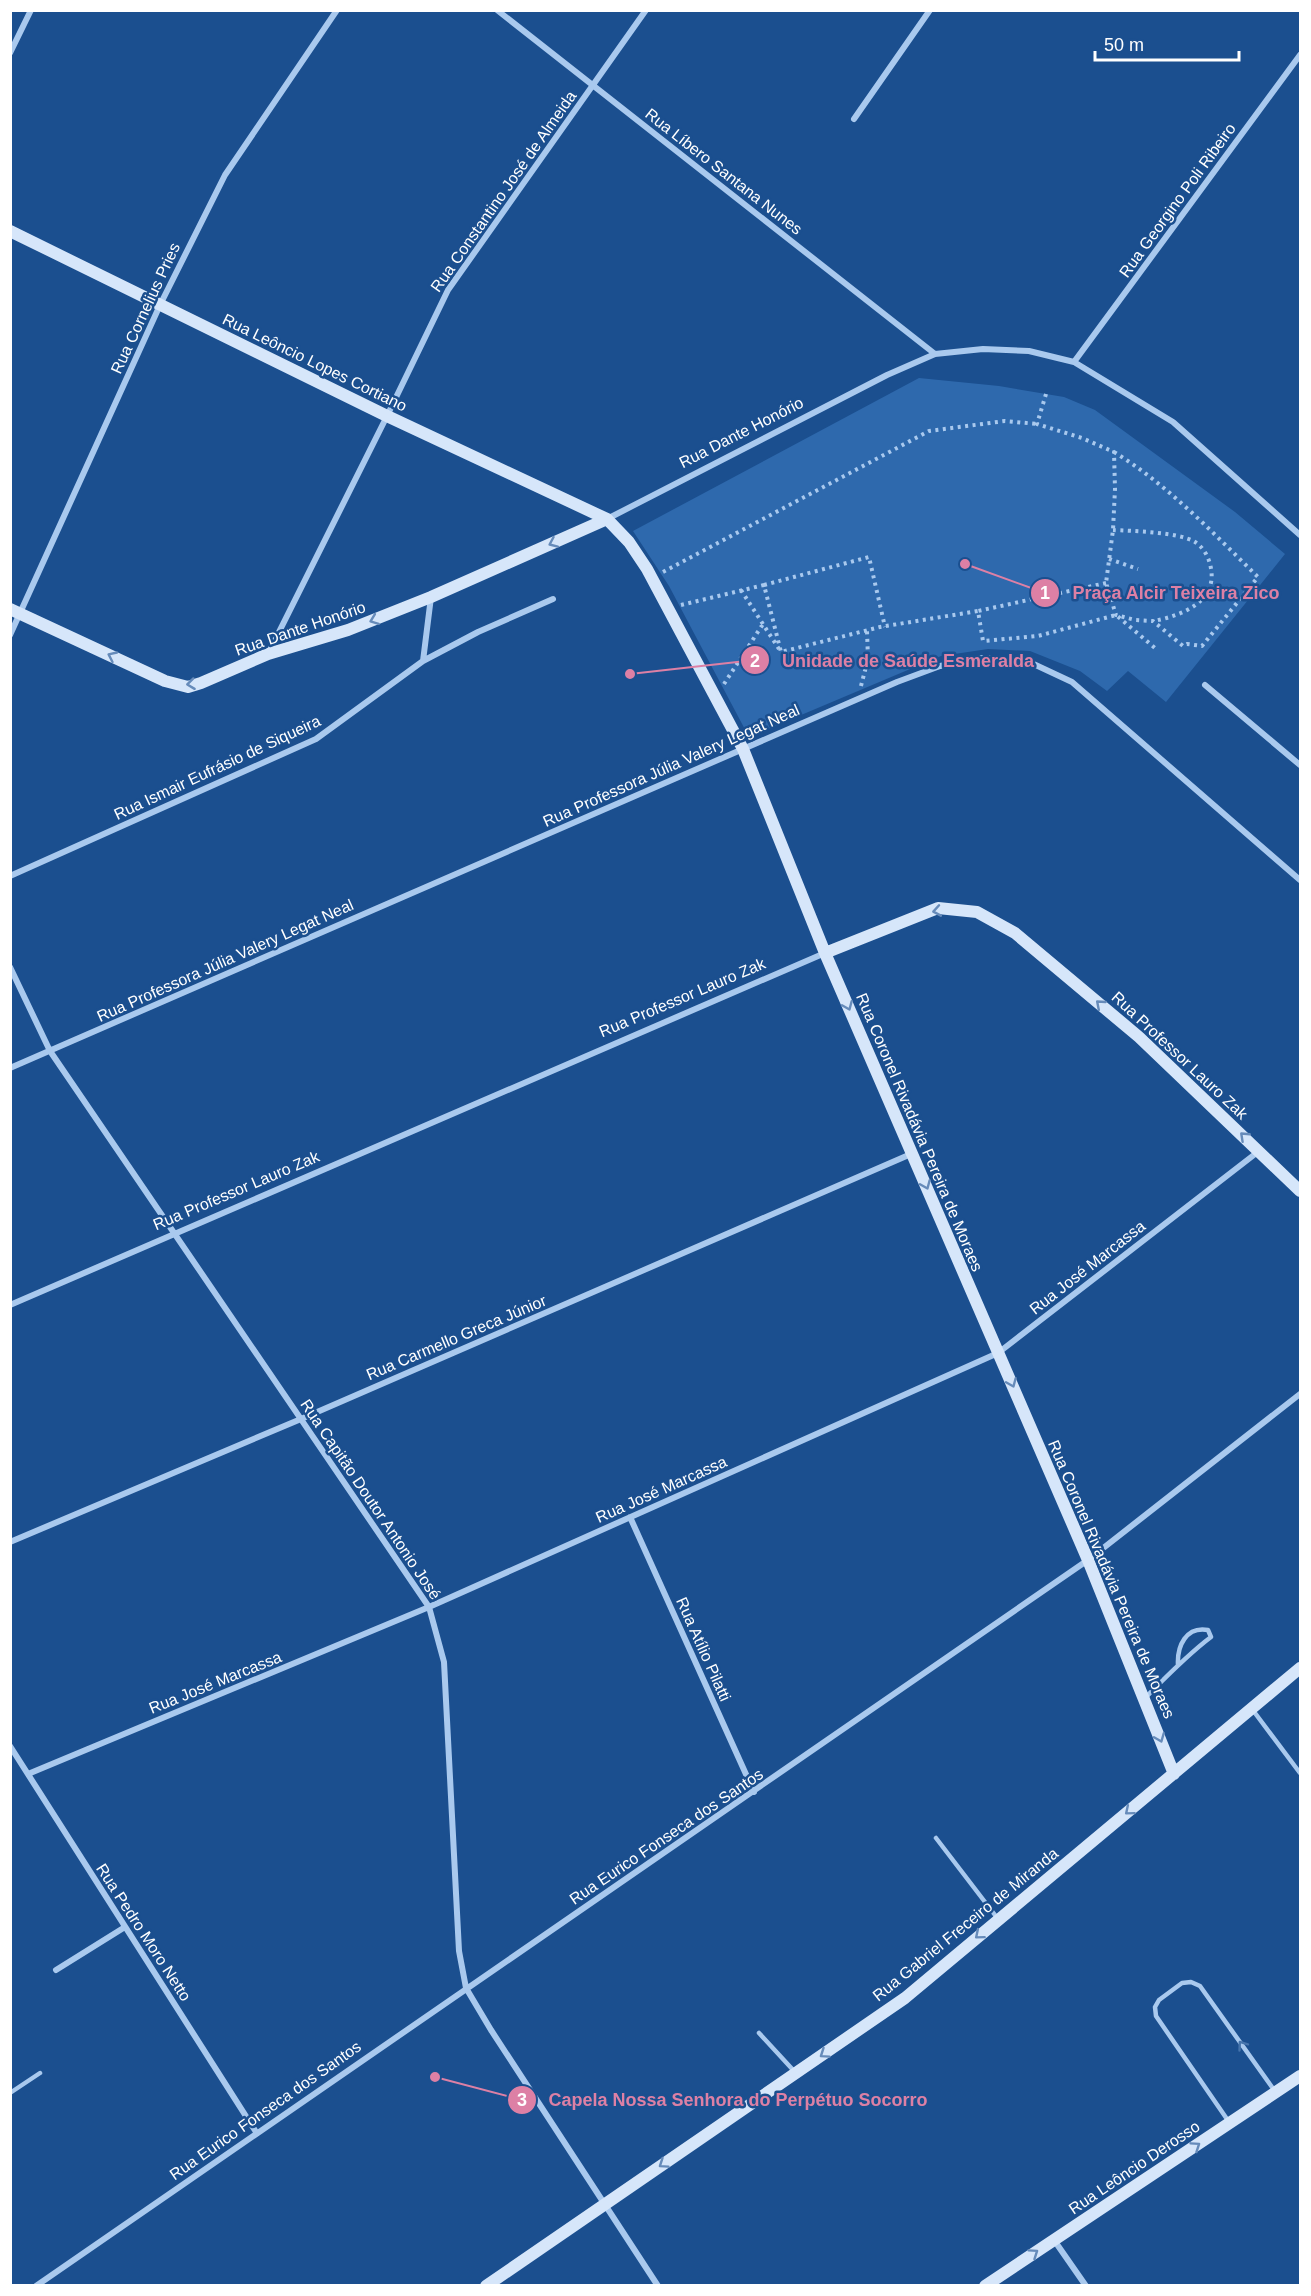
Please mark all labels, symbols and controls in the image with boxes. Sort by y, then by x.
scale bar [1095,24,1239,62]
text: 50 m [1104,35,1144,55]
street label: Rua Constantino José de Almeida [427,88,580,295]
street label: Rua Líbero Santana Nunes [642,105,805,238]
street label: Rua Georgino Poli Ribeiro [1116,120,1239,280]
street label: Rua Cornelius Pries [108,240,183,376]
street label: Rua Leôncio Lopes Cortiano [220,310,410,415]
street label: Rua Dante Honório [676,394,806,471]
one-way arrow [548,535,559,547]
callout: Praça Alcir Teixeira Zico [1030,575,1292,611]
text: 1 [1040,583,1050,603]
text: Praça Alcir Teixeira Zico [1072,583,1280,603]
street label: Rua Dante Honório [233,598,368,659]
one-way arrow [369,613,380,625]
callout: Unidade de Saúde Esmeralda [740,642,1046,678]
text: 2 [750,651,760,671]
text: Unidade de Saúde Esmeralda [782,651,1035,671]
one-way arrow [108,652,119,664]
one-way arrow [186,678,196,690]
street label: Rua Professora Júlia Valery Legat Neal [540,701,802,830]
street label: Rua Ismair Eufrásio de Siqueira [111,712,323,823]
street label: Rua Professora Júlia Valery Legat Neal [94,896,356,1025]
one-way arrow [932,904,942,917]
street label: Rua Professor Lauro Zak [597,954,769,1040]
street label: Rua Professor Lauro Zak [1108,988,1252,1123]
street label: Rua Coronel Rivadávia Pereira de Moraes [853,991,986,1274]
one-way arrow [841,1000,853,1011]
one-way arrow [1096,1000,1107,1011]
one-way arrow [1240,1132,1250,1143]
street label: Rua Professor Lauro Zak [151,1147,323,1233]
one-way arrow [919,1179,931,1190]
street label: Rua José Marcassa [1026,1217,1148,1318]
street label: Rua Carmello Greca Júnior [364,1292,549,1383]
one-way arrow [1004,1377,1016,1388]
street label: Rua Capitão Doutor Antonio José [297,1396,444,1603]
street label: Rua Coronel Rivadávia Pereira de Moraes [1045,1438,1178,1721]
street label: Rua José Marcassa [593,1453,729,1526]
street label: Rua Atílio Pilatti [673,1595,734,1704]
street label: Rua José Marcassa [146,1648,284,1717]
one-way arrow [1153,1731,1165,1742]
street label: Rua Eurico Fonseca dos Santos [566,1765,766,1908]
one-way arrow [1125,1804,1136,1815]
street label: Rua Gabriel Freceiro de Miranda [869,1844,1061,2004]
street label: Rua Pedro Moro Netto [93,1861,194,2004]
one-way arrow [975,1928,986,1939]
street label: Rua Eurico Fonseca dos Santos [166,2038,364,2183]
one-way arrow [1238,2040,1249,2051]
one-way arrow [820,2046,831,2057]
callout: Capela Nossa Senhora do Perpétuo Socorro [507,2082,940,2118]
text: 3 [517,2090,527,2110]
text: Capela Nossa Senhora do Perpétuo Socorro [548,2090,928,2110]
street label: Rua Leôncio Derosso [1066,2117,1203,2217]
one-way arrow [1190,2142,1201,2153]
one-way arrow [659,2157,670,2168]
one-way arrow [1028,2249,1038,2261]

